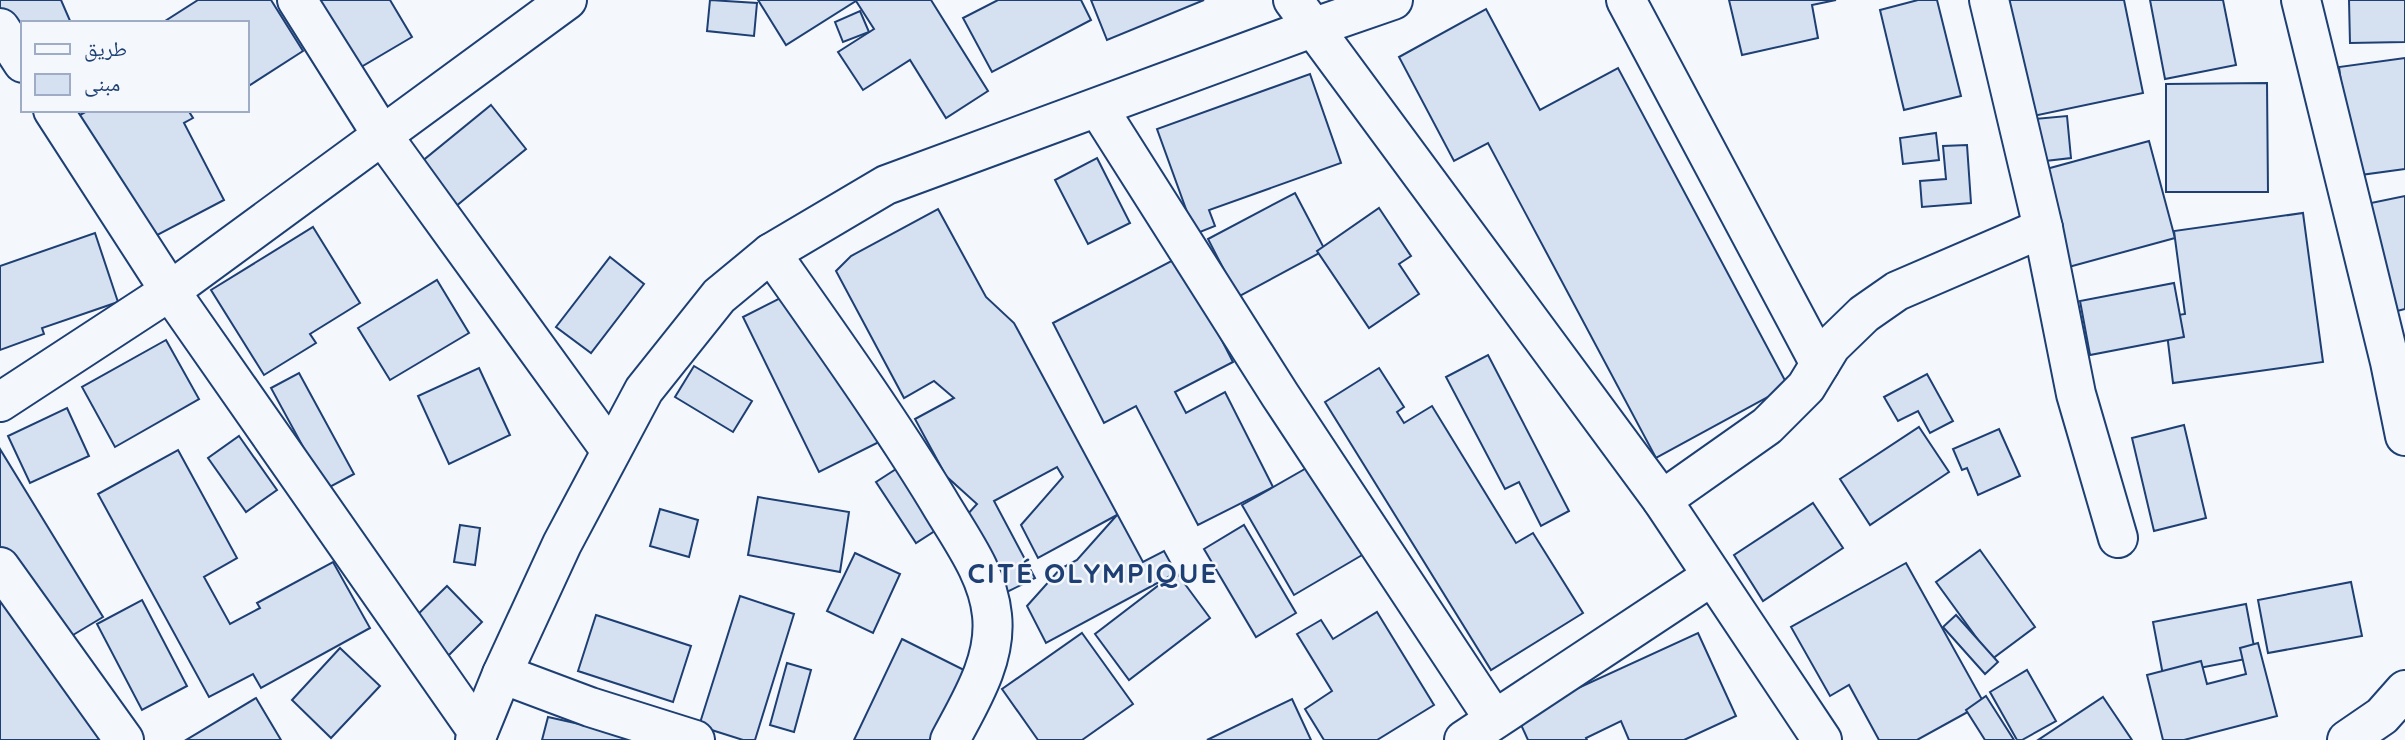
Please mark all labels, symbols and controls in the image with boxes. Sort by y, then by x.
legend [21,21,248,112]
text: طريق [84,35,127,62]
text: مبنى [84,70,120,97]
district label: CITÉ OLYMPIQUE [967,555,1219,590]

